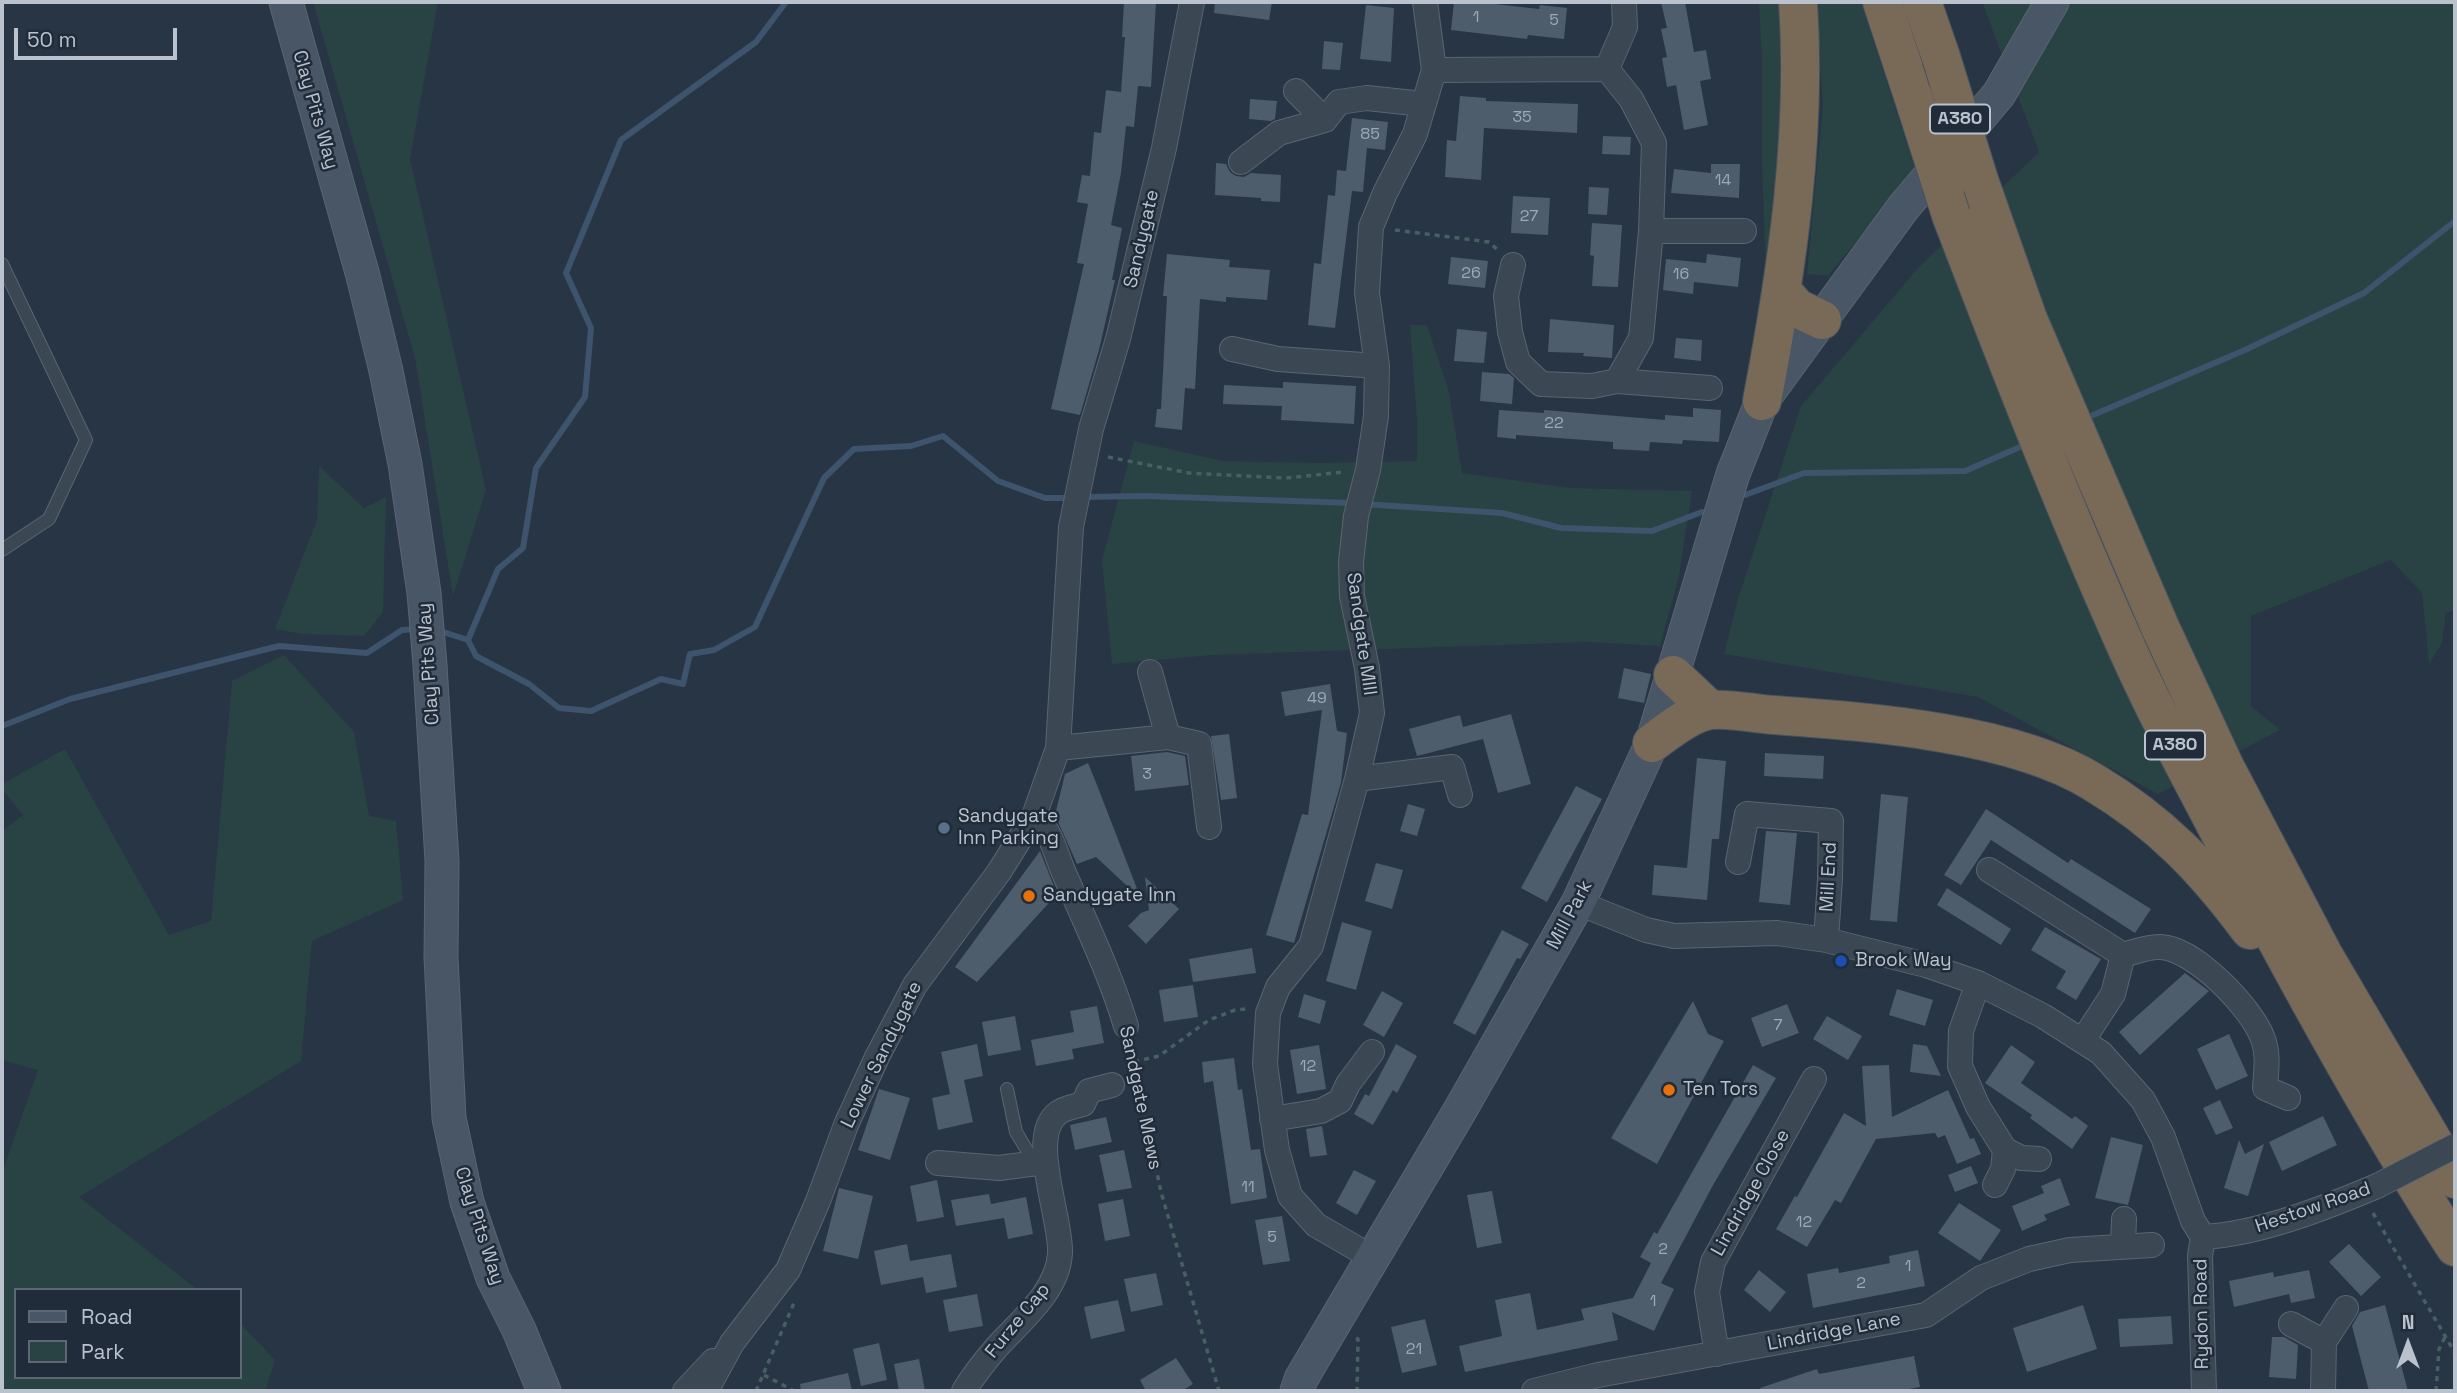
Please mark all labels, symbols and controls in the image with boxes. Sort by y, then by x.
house number: 1 [1473,8,1479,28]
house number: 5 [1549,11,1559,31]
scale bar [18,14,180,58]
text: 50 m [27,26,77,53]
street label: Clay Pits Way [287,48,343,172]
road number: A380 [1930,104,1990,134]
house number: 35 [1512,108,1532,128]
house number: 85 [1360,125,1380,145]
house number: 14 [1715,171,1731,191]
street label: Sandygate [1120,188,1164,290]
house number: 27 [1520,207,1538,227]
house number: 26 [1461,264,1481,284]
house number: 16 [1673,265,1689,285]
house number: 22 [1544,414,1564,434]
street label: Sandgate MIll [1341,571,1381,697]
street label: Clay Pits Way [413,602,445,726]
house number: 49 [1307,689,1327,709]
road number: A380 [2145,730,2205,760]
house number: 3 [1142,765,1152,785]
place label: Sandygate Inn Parking [958,806,1059,850]
marker: Sandygate Inn Parking [936,820,952,836]
street label: Mill End [1816,842,1842,912]
street label: Mill Park [1542,877,1598,953]
place label: Sandygate Inn [1043,885,1176,907]
marker: Sandygate Inn [1021,888,1037,904]
place label: Brook Way [1855,950,1952,972]
marker: Brook Way [1833,953,1849,969]
street label: Lower Sandygate [837,978,927,1132]
house number: 7 [1773,1016,1783,1036]
street label: Sandgate Mews [1114,1024,1166,1172]
house number: 12 [1300,1057,1316,1077]
place label: Ten Tors [1683,1079,1758,1101]
marker: Ten Tors [1661,1082,1677,1098]
street label: Lindridge Close [1707,1126,1795,1260]
street label: Clay Pits Way [449,1164,509,1288]
house number: 11 [1241,1178,1255,1198]
street label: Hestow Road [2252,1178,2374,1238]
house number: 12 [1796,1213,1812,1233]
house number: 5 [1267,1228,1277,1248]
house number: 2 [1658,1240,1668,1260]
house number: 1 [1905,1257,1911,1277]
street label: Rydon Road [2190,1258,2214,1370]
house number: 2 [1856,1274,1866,1294]
street label: Furze Cap [981,1279,1055,1363]
legend [14,1288,242,1379]
house number: 1 [1650,1292,1656,1312]
text: Road [81,1303,133,1330]
street label: Lindridge Lane [1765,1308,1903,1356]
north arrow [2373,1309,2443,1379]
text: N [2402,1310,2414,1335]
text: Park [81,1338,125,1365]
house number: 21 [1406,1340,1422,1360]

